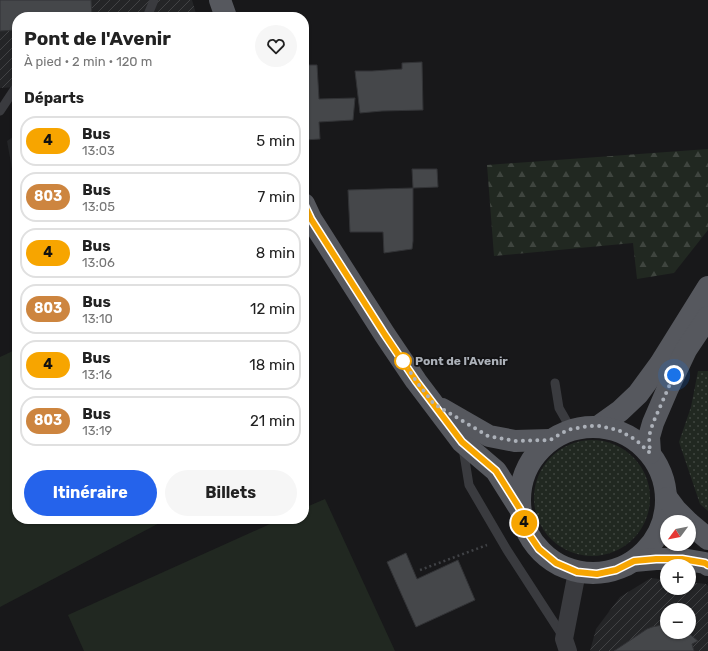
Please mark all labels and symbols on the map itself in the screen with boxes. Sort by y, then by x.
marker: Pont de l'Avenir [394,352,412,370]
place label: Pont de l'Avenir [415,354,508,368]
your location [664,365,684,385]
line badge: 4 [511,510,537,536]
north arrow [660,515,696,551]

